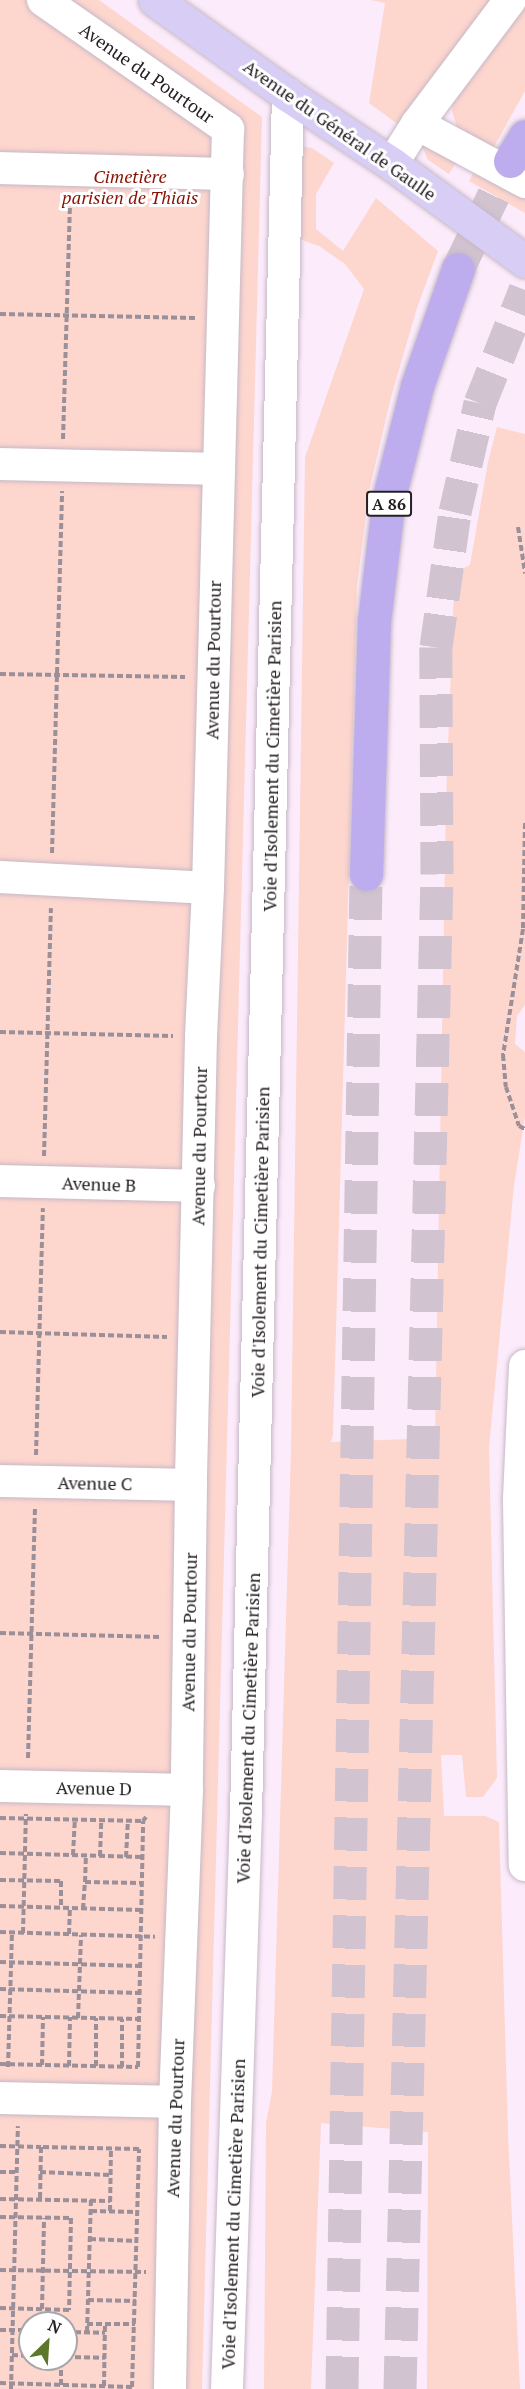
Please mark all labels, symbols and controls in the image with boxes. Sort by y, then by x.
street label: Avenue du Pourtour [76,18,218,128]
street label: Avenue du Général de Gaulle [240,55,440,205]
park label: Cimetière parisien de Thiais [62,166,198,208]
road number: A 86 [365,491,413,517]
street label: Avenue du Pourtour [201,580,225,740]
street label: Voie d'Isolement du Cimetière Parisien [258,600,286,912]
street label: Avenue du Pourtour [187,1066,211,1226]
street label: Voie d'Isolement du Cimetière Parisien [246,1086,274,1398]
street label: Avenue B [61,1172,137,1196]
street label: Avenue C [57,1472,133,1494]
street label: Avenue du Pourtour [177,1552,201,1712]
street label: Voie d'Isolement du Cimetière Parisien [232,1572,264,1884]
street label: Avenue D [56,1777,132,1799]
street label: Avenue du Pourtour [161,2038,189,2198]
street label: Voie d'Isolement du Cimetière Parisien [217,2058,249,2370]
north arrow [18,2311,78,2371]
text: N [45,2314,65,2339]

